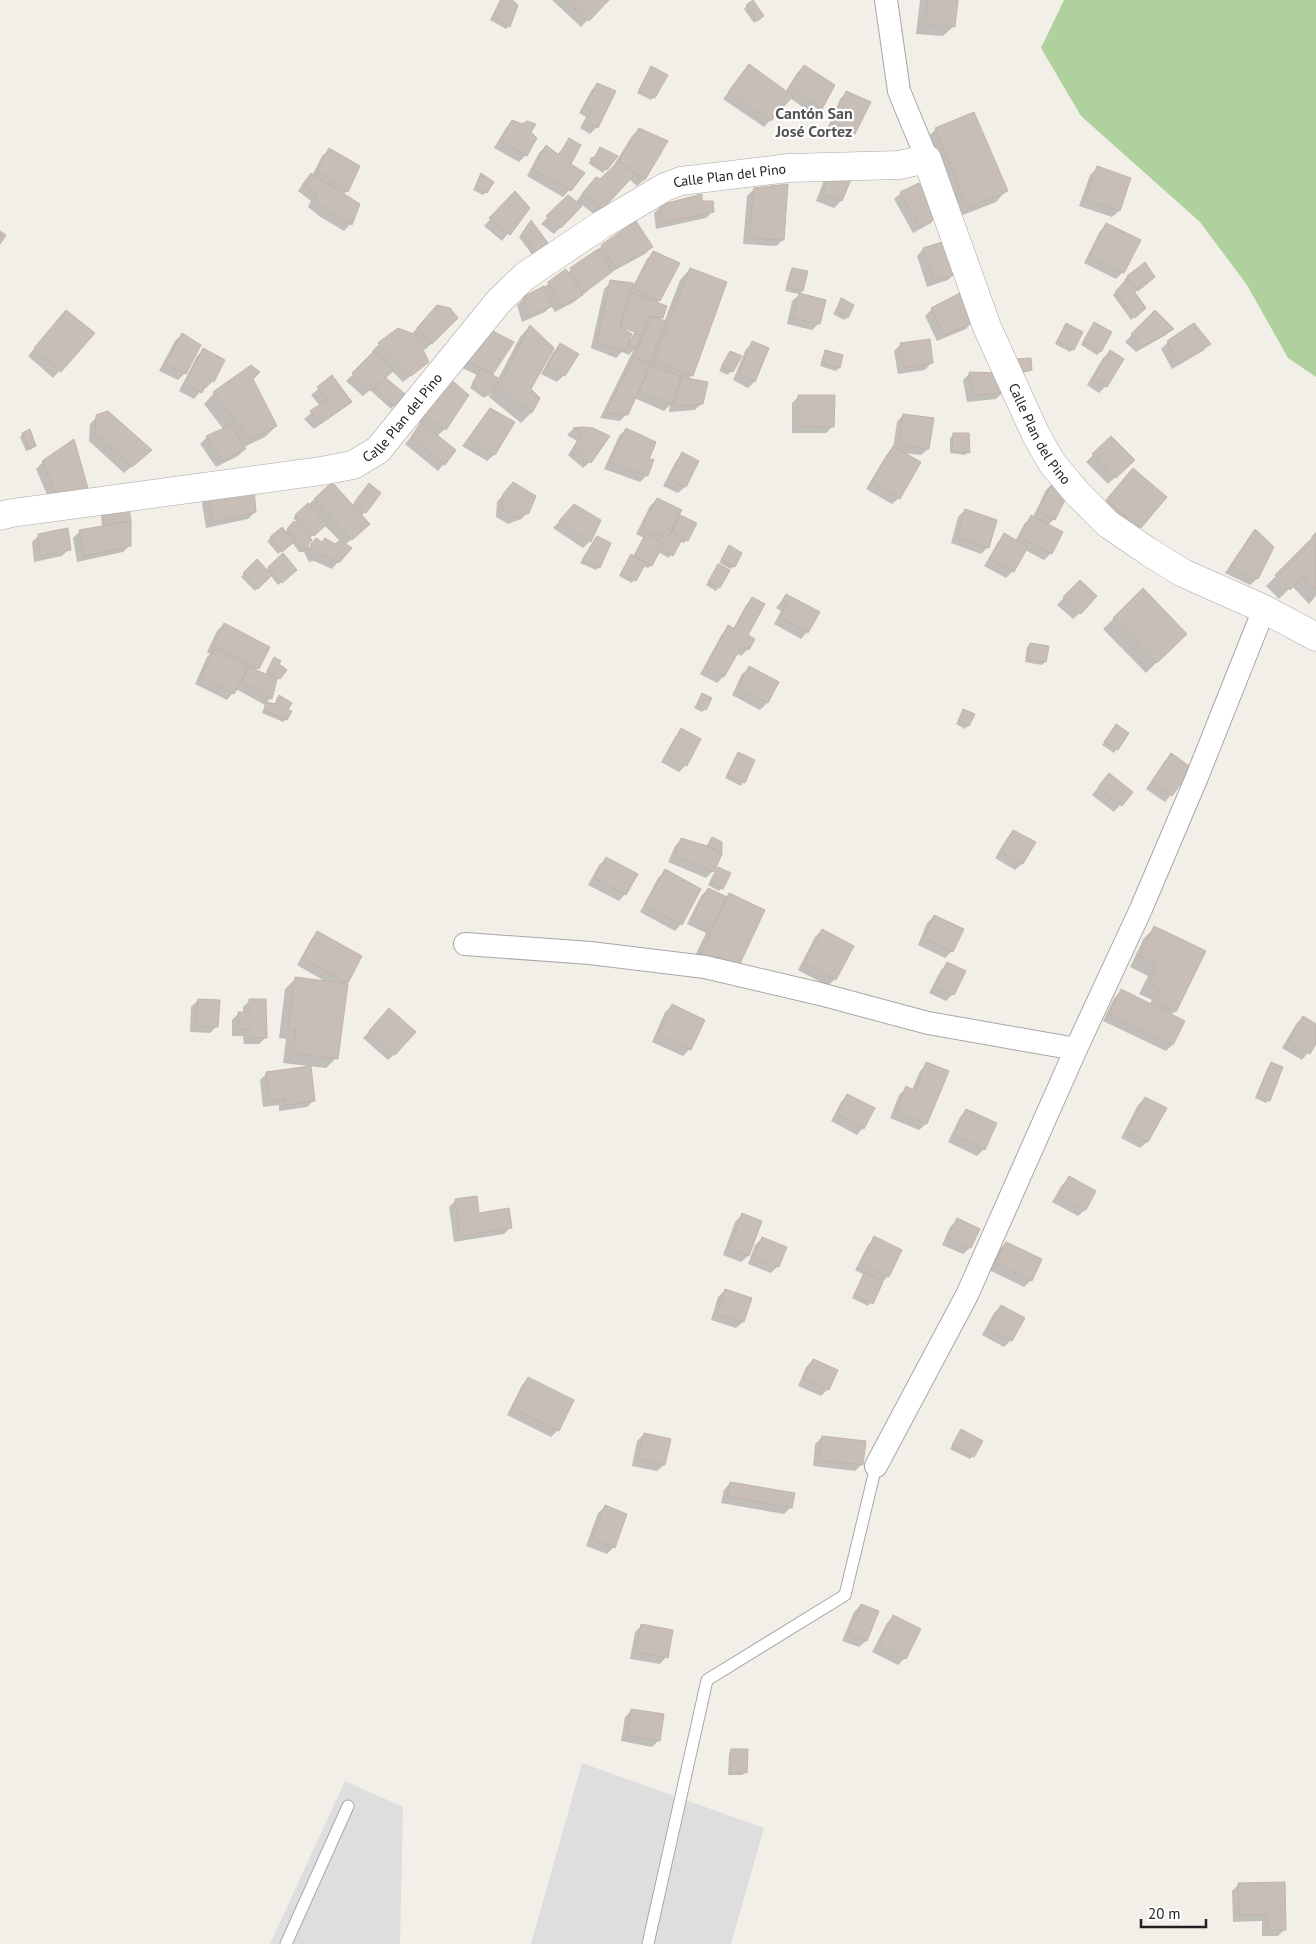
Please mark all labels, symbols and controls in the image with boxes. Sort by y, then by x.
district label: Cantón San José Cortez [775,103,853,141]
street label: Calle Plan del Pino [671,159,787,192]
street label: Calle Plan del Pino [359,369,446,466]
street label: Calle Plan del Pino [1005,380,1075,488]
scale bar [1141,1896,1206,1928]
text: 20 m [1148,1904,1181,1923]

